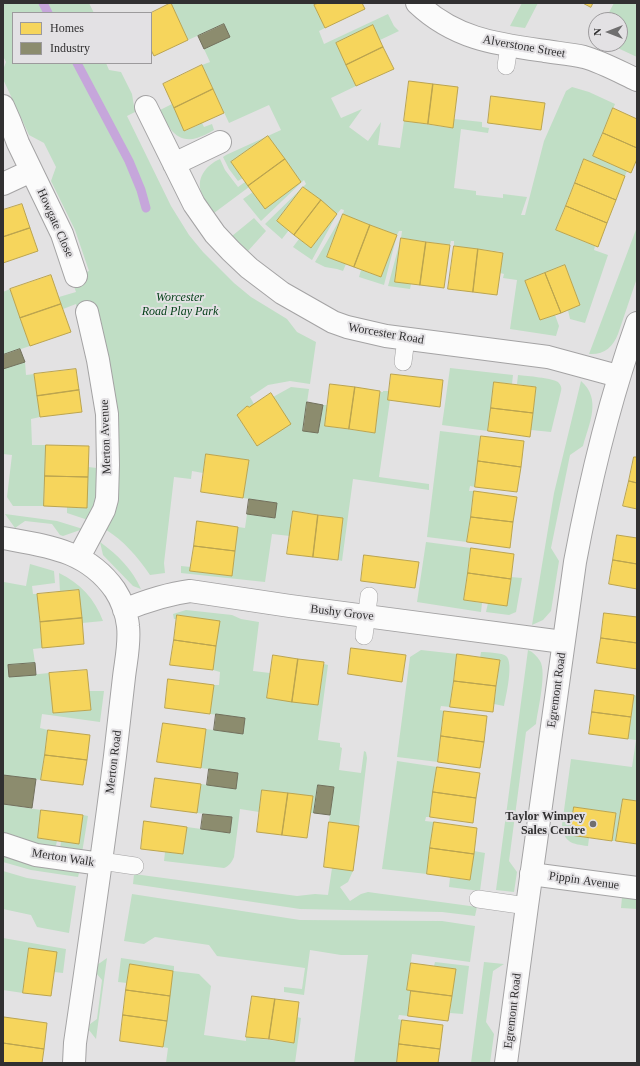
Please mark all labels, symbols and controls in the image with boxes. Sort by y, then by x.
legend [12,12,152,64]
north arrow [588,12,628,52]
text: Homes [50,21,84,35]
text: N [591,28,603,36]
street label: Alverstone Street [482,33,566,61]
text: Industry [50,41,90,55]
street label: Howgate Close [33,186,77,260]
park label: Worcester Road Play Park [142,291,218,319]
street label: Worcester Road [347,320,425,348]
street label: Merton Avenue [97,399,115,475]
street label: Bushy Grove [310,602,374,624]
street label: Egremont Road [545,652,569,728]
street label: Merton Road [103,730,125,794]
place label: Taylor Wimpey Sales Centre [505,810,585,838]
marker: Taylor Wimpey Sales Centre [588,819,598,829]
street label: Merton Walk [31,846,95,870]
street label: Pippin Avenue [548,869,620,893]
street label: Egremont Road [501,973,525,1049]

